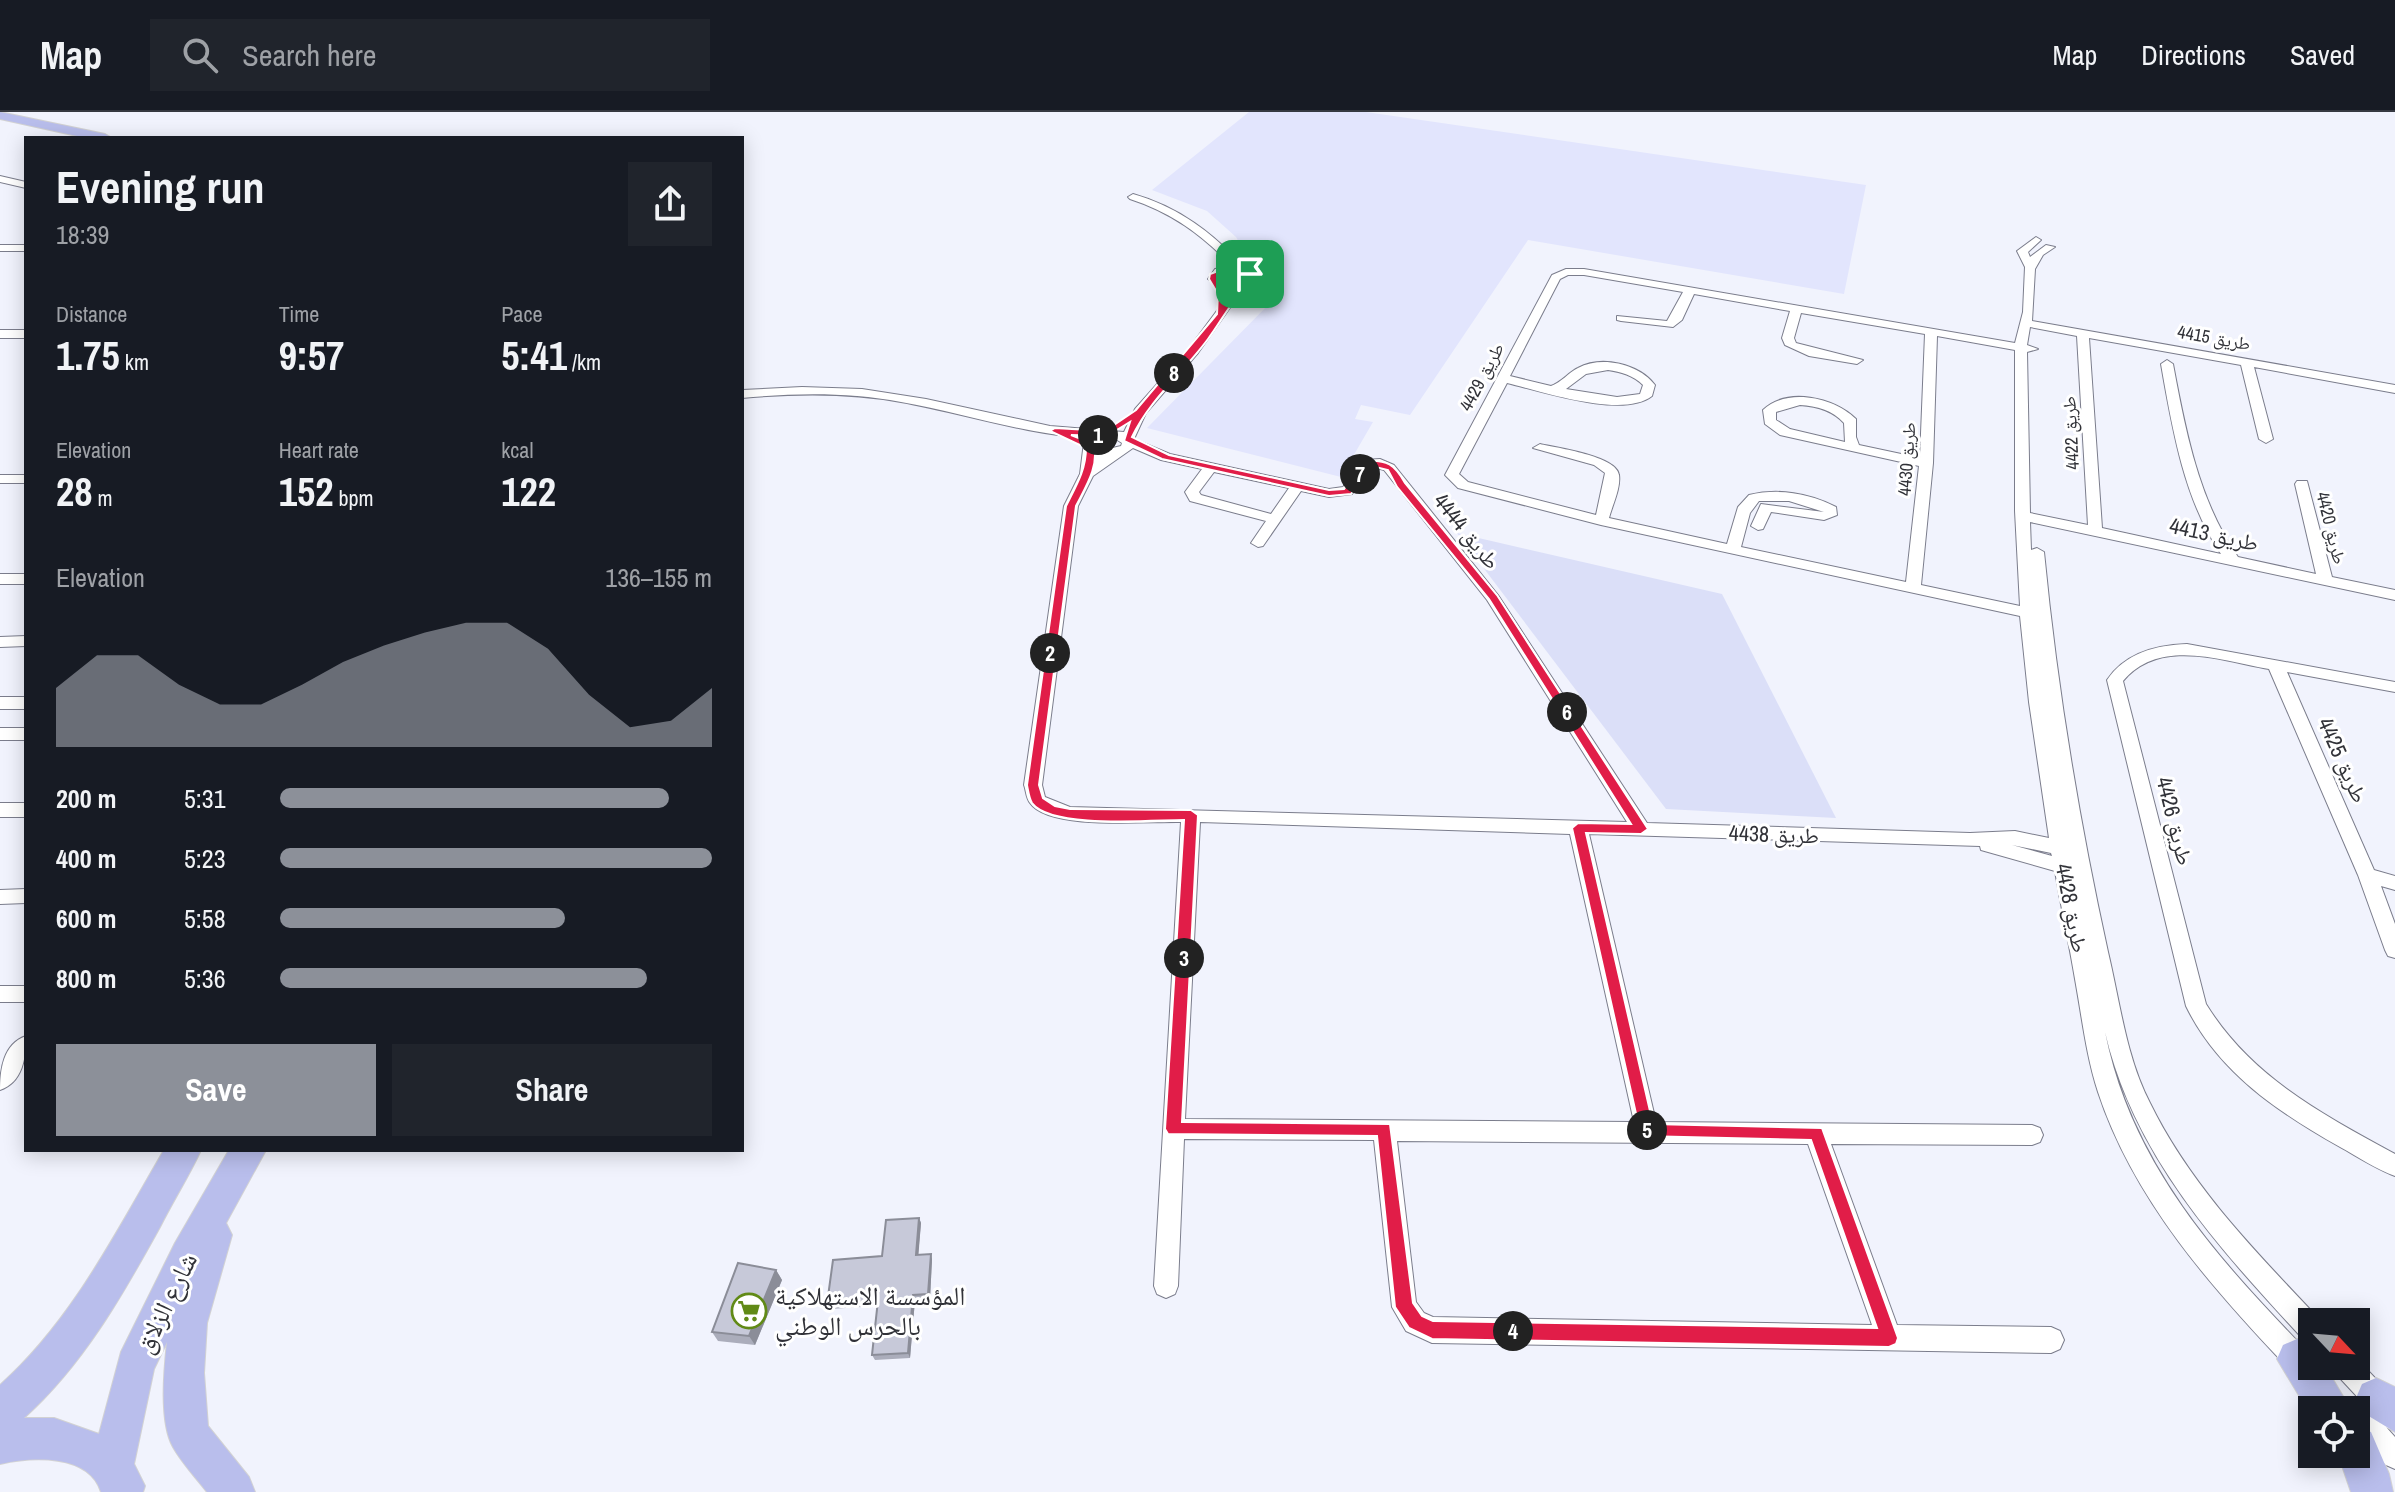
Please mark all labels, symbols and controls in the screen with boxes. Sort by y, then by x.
search box [150,19,710,91]
text: Map [40,30,102,81]
icon: search [178,33,222,77]
text: Search here [242,35,376,75]
text: Map [2053,36,2097,74]
text: Directions [2141,36,2246,74]
text: Saved [2290,36,2355,74]
text: Evening run [56,157,265,217]
button: share [628,162,712,246]
text: 18:39 [56,217,109,252]
pin [1216,240,1284,308]
icon: arrive [1228,252,1272,296]
text: Distance [56,299,127,329]
text: Time [279,299,319,329]
text: Pace [501,299,542,329]
street label: طريق 4415 [2176,319,2253,356]
text: 1.75 [56,329,120,382]
text: 9:57 [279,329,344,382]
text: 5:41 [501,329,567,382]
street label: طريق 4429 [1453,338,1510,415]
text: km [120,347,149,377]
text: /km [567,347,601,377]
pin: 8 [1154,353,1194,393]
text: 8 [1169,358,1179,388]
street label: طريق 4422 [2056,396,2085,471]
pin: 1 [1078,415,1118,455]
text: 1 [1093,420,1103,450]
street label: طريق 4430 [1891,421,1922,497]
text: Elevation [56,435,131,465]
text: Heart rate [279,435,359,465]
text: kcal [501,435,533,465]
pin: 7 [1340,454,1380,494]
text: 7 [1355,459,1365,489]
text: 28 [56,465,92,518]
text: 152 [279,465,333,518]
text: 122 [501,465,556,518]
text: m [92,483,113,513]
text: bpm [333,483,374,513]
street label: طريق 4444 [1427,486,1507,576]
street label: طريق 4420 [2310,489,2353,567]
street label: طريق 4413 [2167,510,2261,558]
text: Elevation [56,560,145,595]
text: 136–155 m [605,560,712,595]
pin: 2 [1030,633,1070,673]
text: 2 [1045,638,1055,668]
pin: 6 [1547,692,1587,732]
text: 6 [1562,697,1572,727]
street label: طريق 4425 [2311,713,2375,807]
street label: طريق 4426 [2150,774,2200,868]
text: 200 m [56,781,116,816]
text: 5:31 [184,781,226,816]
street label: طريق 4438 [1728,817,1820,851]
text: 400 m [56,841,116,876]
text: 5:23 [184,841,226,876]
street label: طريق 4428 [2049,861,2095,955]
text: 600 m [56,901,116,936]
text: 5:58 [184,901,226,936]
pin: 3 [1164,938,1204,978]
text: 3 [1179,943,1189,973]
text: 800 m [56,961,116,996]
text: 5:36 [184,961,226,996]
button: Save [56,1044,376,1136]
button: Share [392,1044,712,1136]
pin: 5 [1627,1110,1667,1150]
text: 5 [1642,1115,1652,1145]
street label: شارع الزلاق [126,1247,205,1359]
place label: المؤسسة الاستهلاكية بالحرس الوطني [775,1278,965,1347]
supermarket icon: المؤسسة الاستهلاكية بالحرس الوطني [730,1292,768,1330]
north arrow [2298,1308,2370,1380]
map controls [2298,1308,2370,1468]
pin: 4 [1493,1311,1533,1351]
text: 4 [1508,1316,1518,1346]
button: locate [2298,1396,2370,1468]

